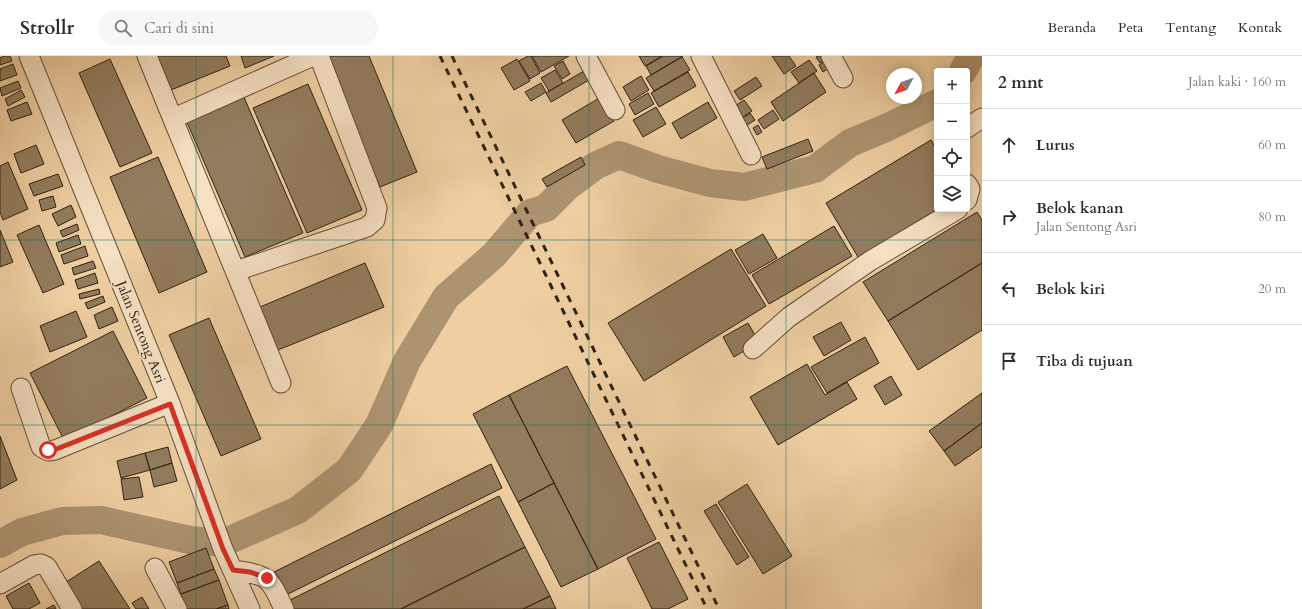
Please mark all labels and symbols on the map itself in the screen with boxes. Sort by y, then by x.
north arrow [886,68,922,104]
street label: Jalan Sentong Asri [111,276,170,386]
route start [39,441,57,459]
route end [258,569,276,587]

